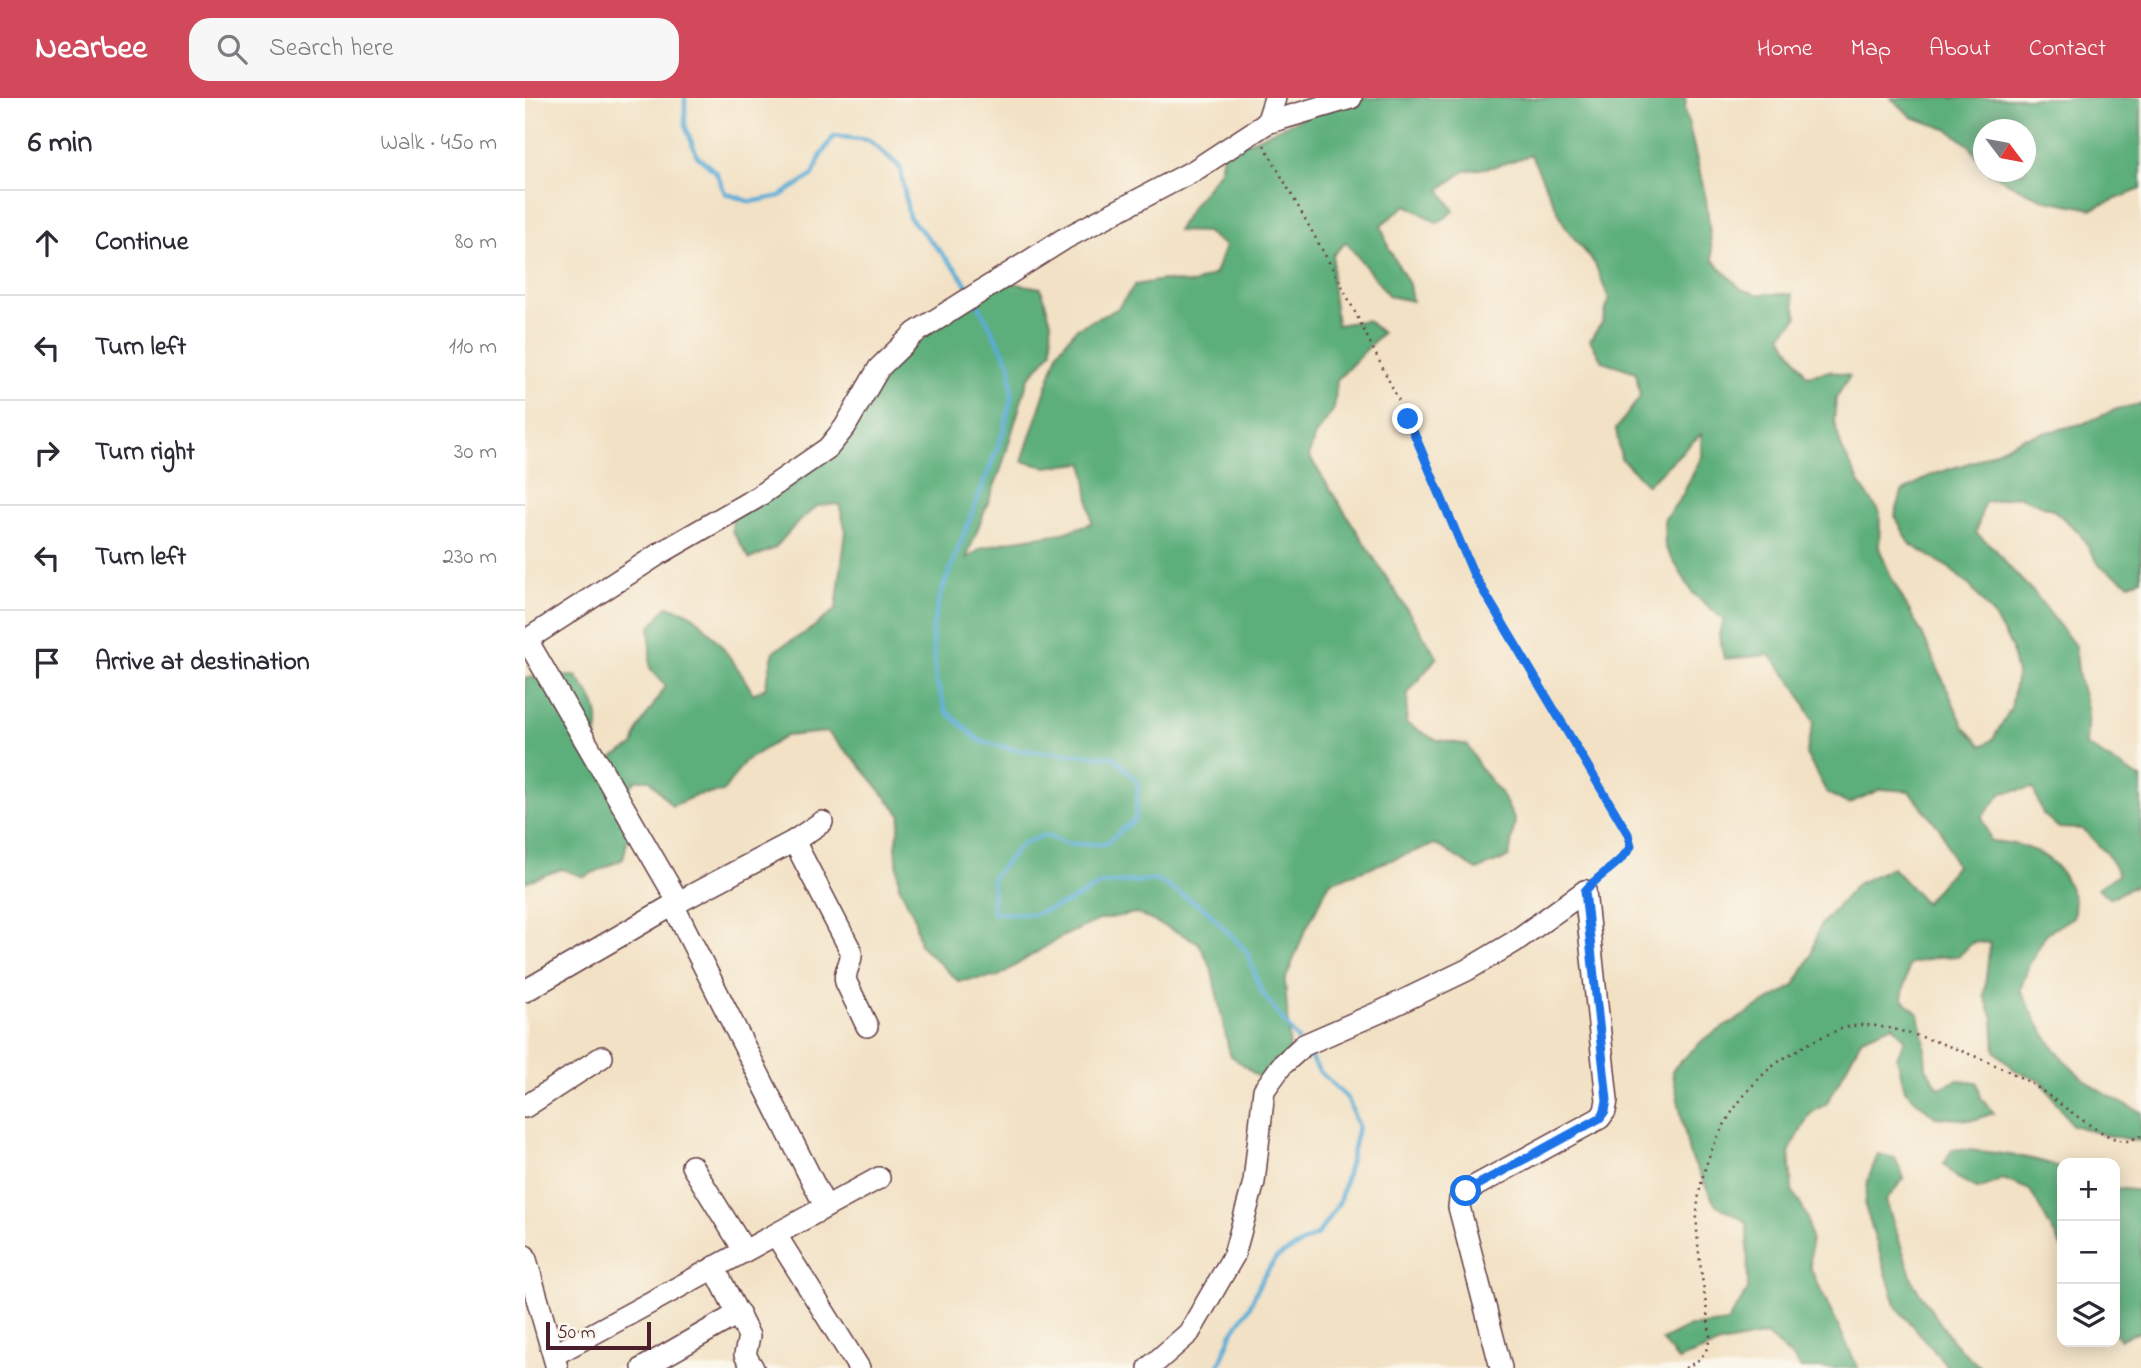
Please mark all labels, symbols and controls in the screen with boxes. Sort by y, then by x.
search box [189,18,679,81]
text: Nearbee [35,25,147,73]
icon: search [213,30,251,68]
text: Search here [269,30,394,68]
text: Home [1757,32,1813,67]
text: Map [1851,32,1891,67]
text: About [1929,32,1991,67]
text: Contact [2029,32,2106,67]
north arrow [1973,119,2036,182]
text: 6 min [28,122,92,166]
text: Walk · 450 m [380,127,497,160]
icon: ahead [28,224,66,262]
text: Continue [95,224,188,262]
text: 80 m [455,226,497,259]
icon: left [28,329,66,367]
text: Turn left [95,329,186,367]
text: 110 m [449,331,497,364]
route end [1392,403,1423,434]
icon: right [28,434,66,472]
text: Turn right [95,434,195,472]
text: 30 m [454,436,497,469]
icon: left [28,539,66,577]
text: Turn left [95,539,186,577]
text: 230 m [443,541,497,574]
icon: arrive [28,644,66,682]
text: Arrive at destination [95,644,310,682]
map controls [2057,1158,2120,1347]
button: + [2057,1158,2120,1221]
route start [1450,1175,1481,1206]
button: − [2057,1221,2120,1284]
button: layers [2057,1284,2120,1347]
scale bar [546,1319,651,1351]
text: 50 m [557,1320,596,1347]

